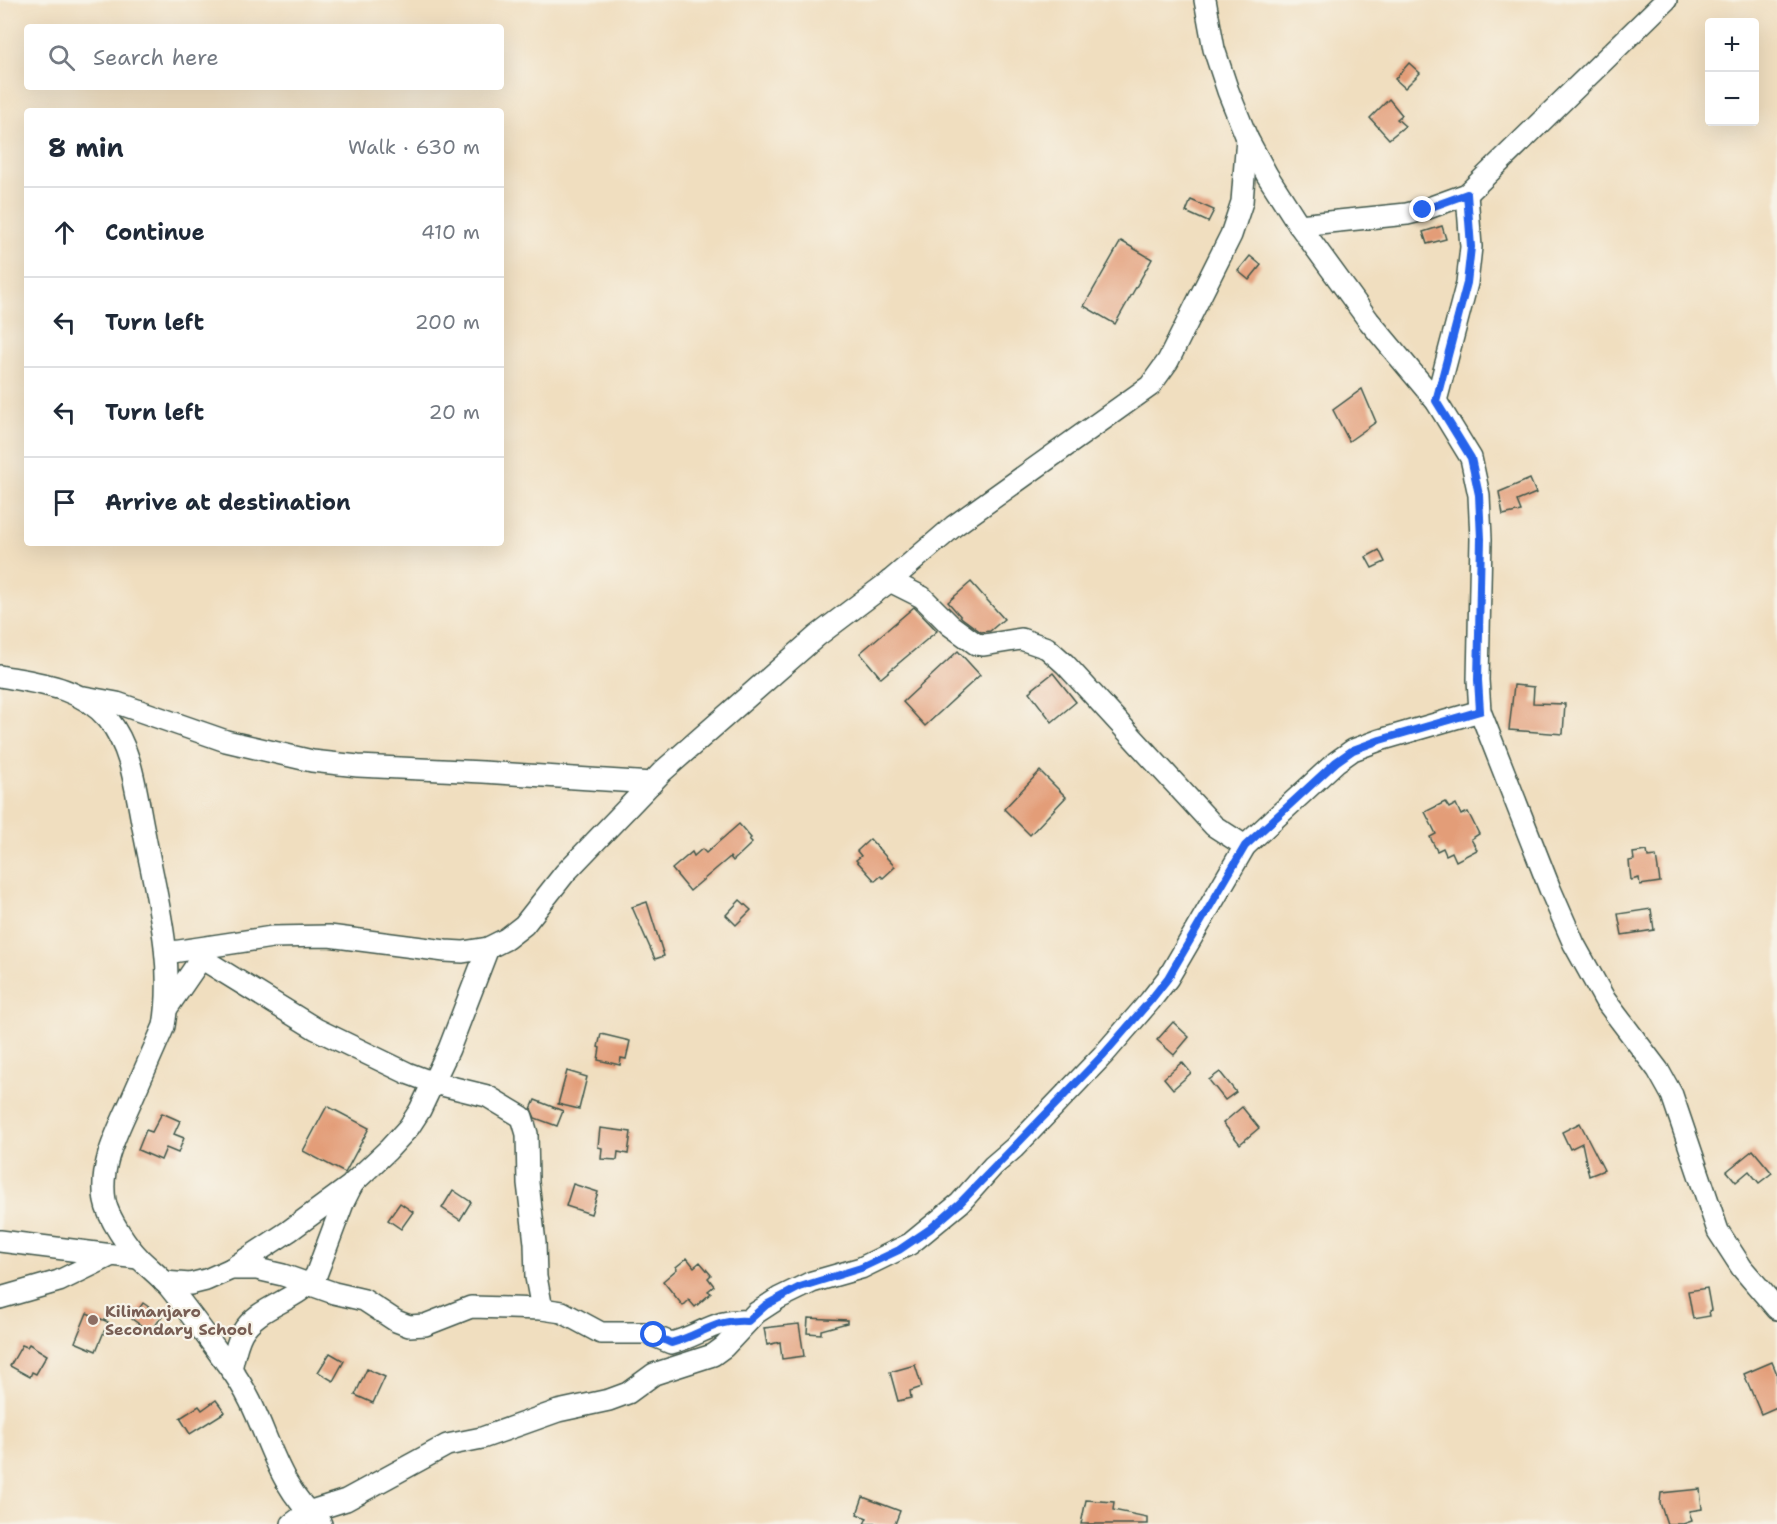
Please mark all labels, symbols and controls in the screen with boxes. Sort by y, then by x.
map controls [1705,18,1759,126]
button: + [1705,18,1759,72]
search box [24,24,504,90]
icon: search [45,41,78,74]
text: Search here [93,43,219,72]
button: − [1705,72,1759,126]
text: 8 min [48,130,124,165]
text: Walk · 630 m [348,134,480,160]
route end [1409,196,1435,222]
icon: ahead [48,216,81,249]
text: Continue [105,218,205,247]
text: 410 m [421,219,480,245]
icon: left [48,306,81,339]
text: Turn left [105,308,204,337]
text: 200 m [415,309,480,335]
icon: left [48,396,81,429]
text: Turn left [105,398,204,427]
text: 20 m [429,399,480,425]
icon: arrive [48,486,81,519]
text: Arrive at destination [105,488,351,517]
place label: Kilimanjaro Secondary School [105,1301,253,1340]
marker: Kilimanjaro Secondary School [86,1313,100,1327]
route start [640,1321,666,1347]

